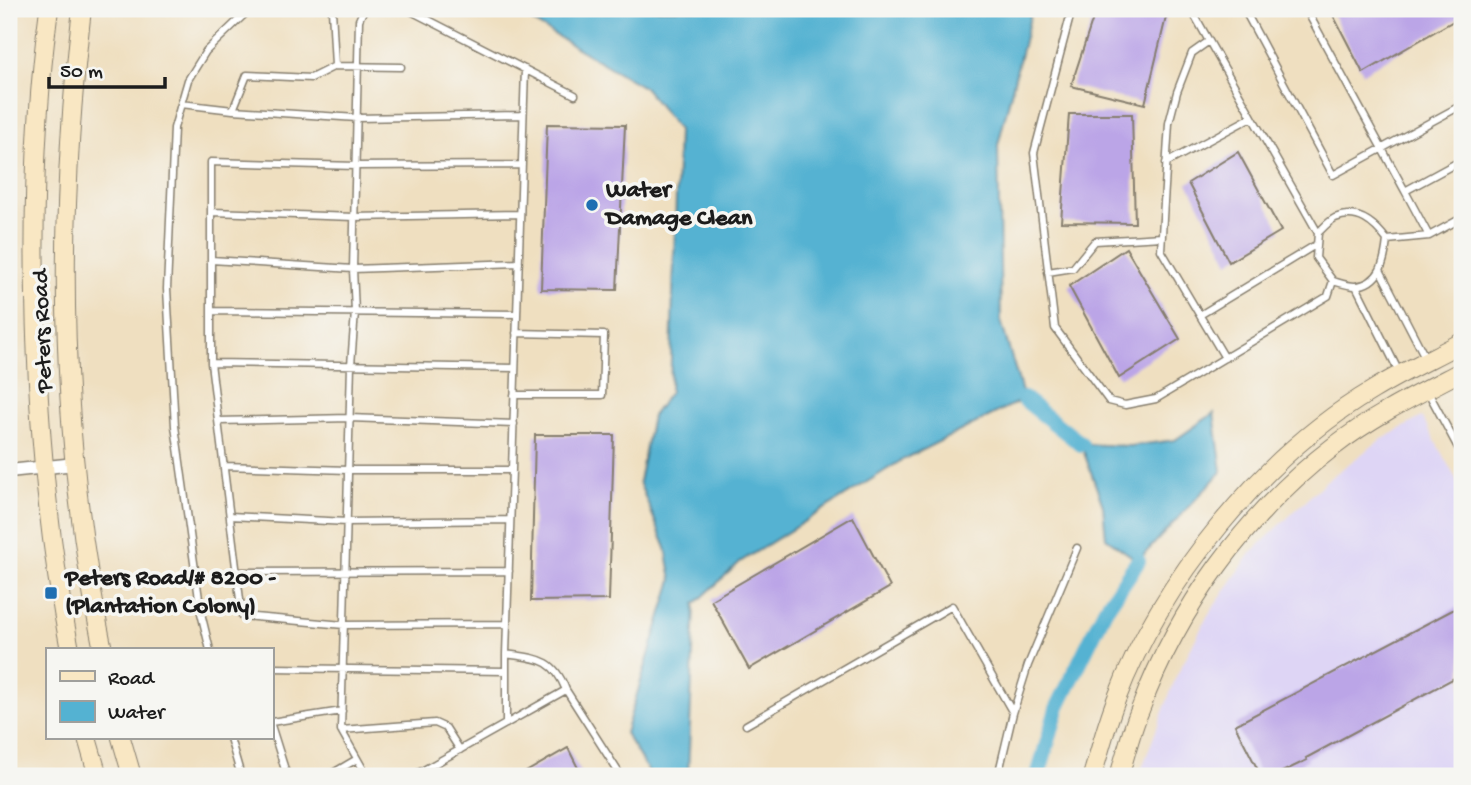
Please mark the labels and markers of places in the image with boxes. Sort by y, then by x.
place label: Water Damage Clean [604,177,753,234]
marker: Water Damage Clean [584,197,600,213]
place label: Peters Road/# 8200 - (Plantation Colony) [63,565,276,622]
marker: Peters Road/# 8200 - (Plantation Colony) [43,585,59,601]

